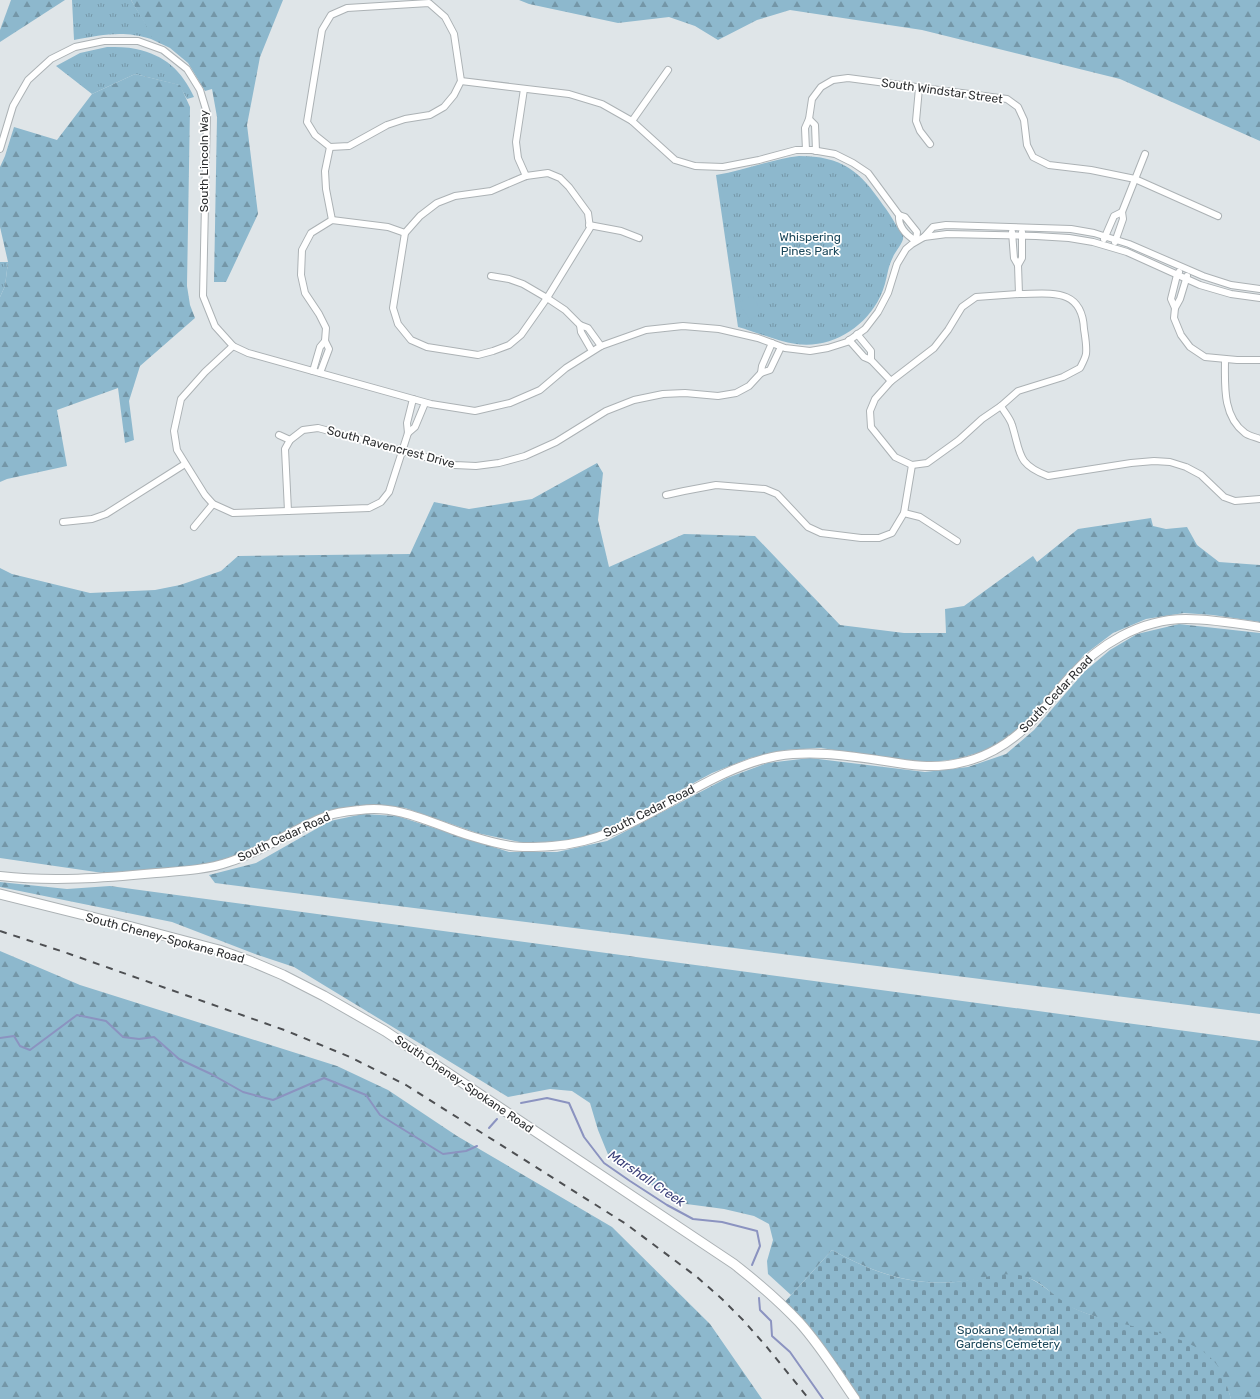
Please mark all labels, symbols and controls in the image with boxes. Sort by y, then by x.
street label: South Windstar Street [880,76,1004,107]
street label: South Lincoln Way [197,109,211,212]
park label: Whispering Pines Park [779,230,841,258]
street label: South Ravencrest Drive [326,423,457,471]
street label: South Cedar Road [1017,652,1095,736]
street label: South Cedar Road [601,782,697,840]
street label: South Cedar Road [235,809,333,865]
street label: South Cheney-Spokane Road [84,910,246,966]
street label: South Cheney-Spokane Road [392,1032,536,1136]
water label: Marshall Creek [605,1147,688,1210]
park label: Spokane Memorial Gardens Cemetery [956,1323,1060,1351]

